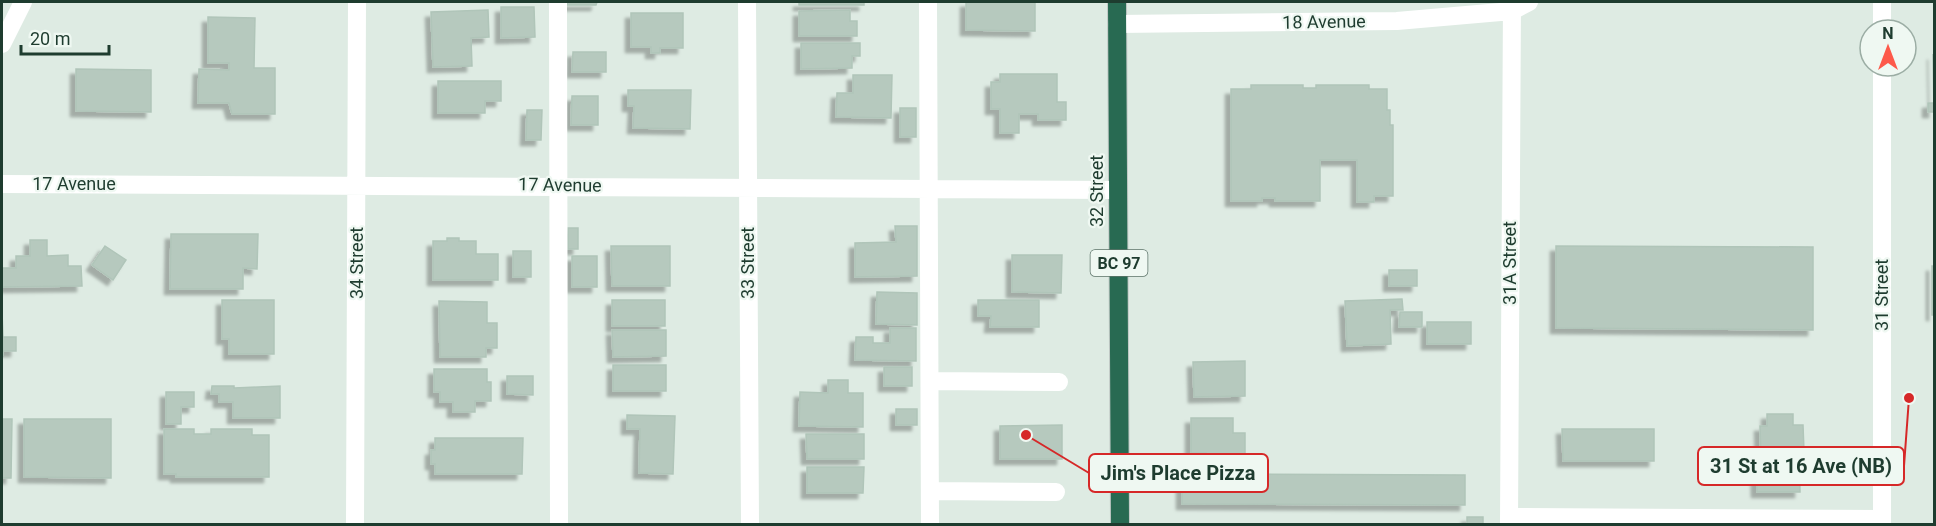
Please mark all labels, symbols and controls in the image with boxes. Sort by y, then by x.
street label: 18 Avenue [1282,10,1366,33]
scale bar [21,18,110,56]
north arrow [1858,18,1918,78]
text: N [1882,24,1894,43]
text: 20 m [30,28,70,49]
street label: 32 Street [1086,155,1107,227]
street label: 17 Avenue [32,173,116,194]
street label: 17 Avenue [518,173,602,196]
street label: 31A Street [1499,221,1520,305]
street label: 34 Street [346,227,367,299]
street label: 33 Street [737,227,758,299]
road number: BC 97 [1090,250,1148,276]
street label: 31 Street [1871,259,1892,331]
callout: 31 St at 16 Ave (NB) [1698,447,1904,485]
callout: Jim's Place Pizza [1089,454,1268,492]
text: 31 St at 16 Ave (NB) [1710,454,1892,478]
text: Jim's Place Pizza [1101,461,1256,485]

